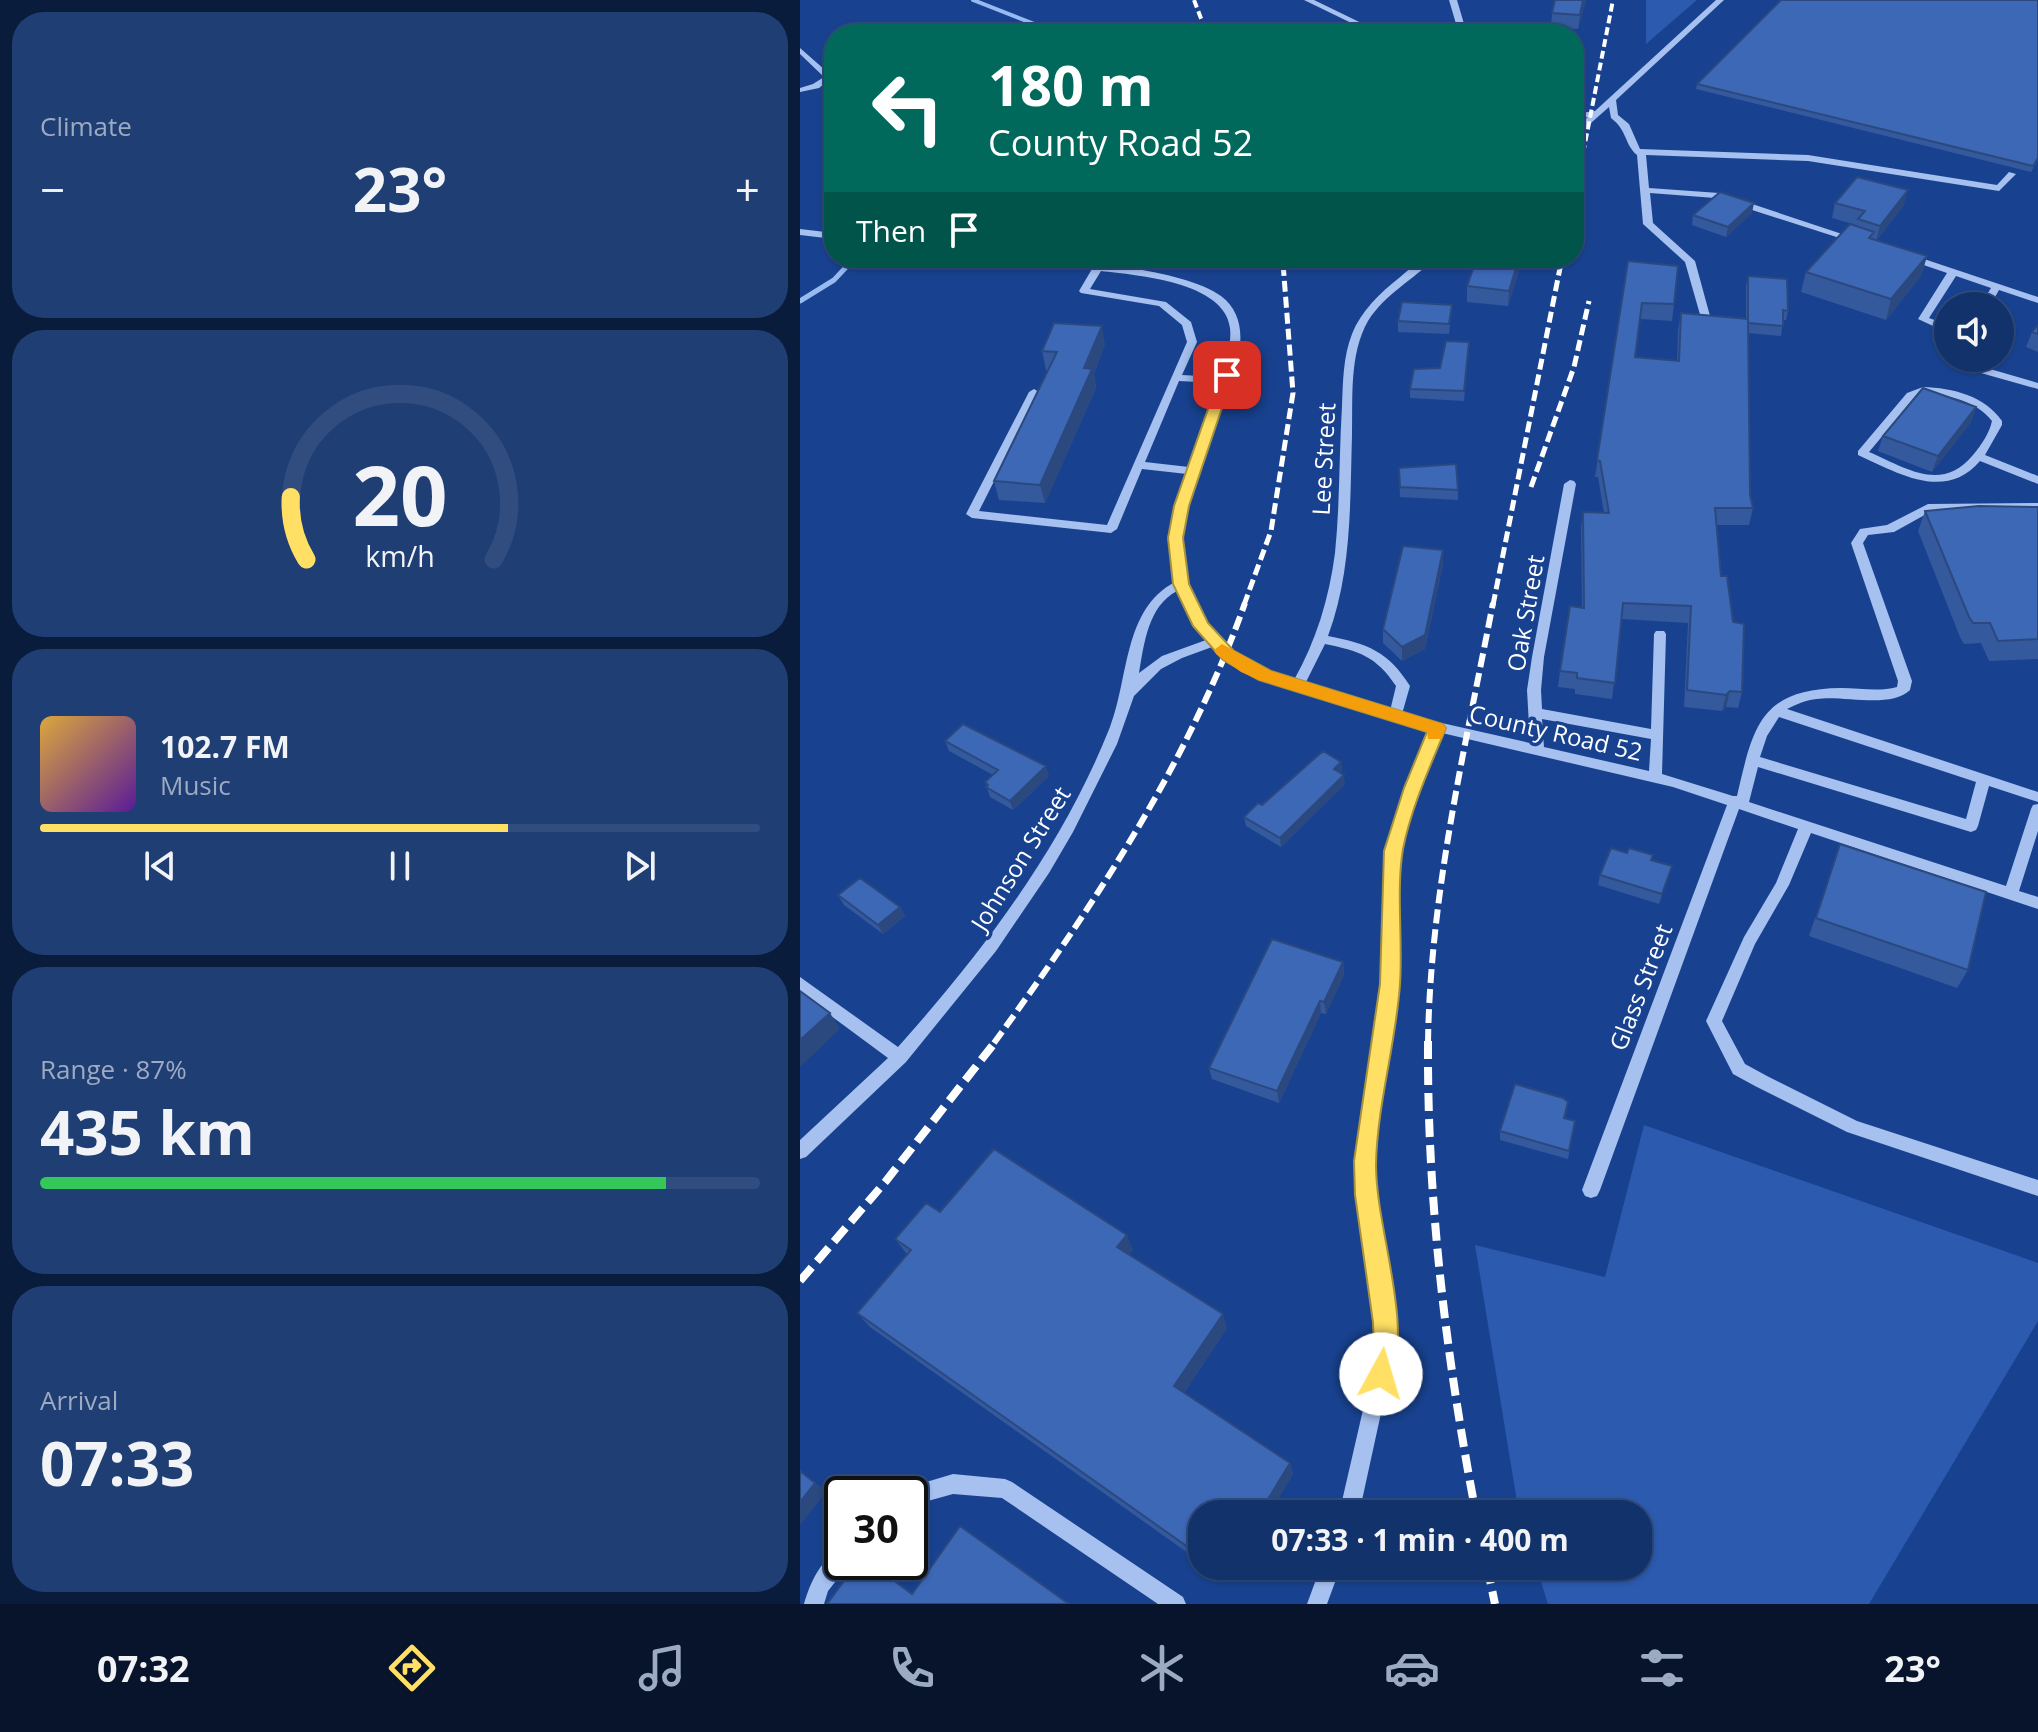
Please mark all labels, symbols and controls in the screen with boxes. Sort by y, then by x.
text: 180 m [988,46,1154,122]
icon: left [856,56,960,160]
text: Climate [40,108,132,144]
text: County Road 52 [988,118,1253,167]
text: 23° [353,148,447,230]
text: − [40,159,65,219]
text: + [735,159,760,219]
icon: arrive [942,208,986,252]
text: Then [856,210,926,251]
map controls [1934,292,2014,372]
button: sound [1934,292,2014,372]
pin [1193,341,1261,409]
icon: arrive [1205,353,1249,397]
street label: Lee Street [1304,402,1342,516]
text: 20 [352,436,448,549]
text: km/h [365,536,435,575]
street label: Oak Street [1499,552,1551,674]
street label: County Road 52 [1466,696,1646,768]
text: 102.7 FM [160,726,290,767]
text: Music [160,767,231,803]
street label: Johnson Street [961,780,1077,938]
icon: previous [138,844,182,888]
icon: pause [378,844,422,888]
icon: next [618,844,662,888]
street label: Glass Street [1601,919,1679,1055]
text: Range · 87% [40,1051,187,1087]
text: 435 km [40,1091,255,1173]
position arrow [1339,1332,1423,1416]
text: Arrival [40,1382,118,1418]
text: 07:33 [40,1422,194,1504]
speed limit sign: 30 [824,1476,928,1580]
text: 07:33 · 1 min · 400 m [1271,1519,1569,1560]
icon: directions [384,1640,440,1696]
icon: music [634,1640,690,1696]
icon: phone [884,1640,940,1696]
icon: climate [1134,1640,1190,1696]
icon: car [1384,1640,1440,1696]
icon: filters [1634,1640,1690,1696]
text: 07:32 [97,1644,190,1693]
text: 23° [1884,1644,1941,1693]

